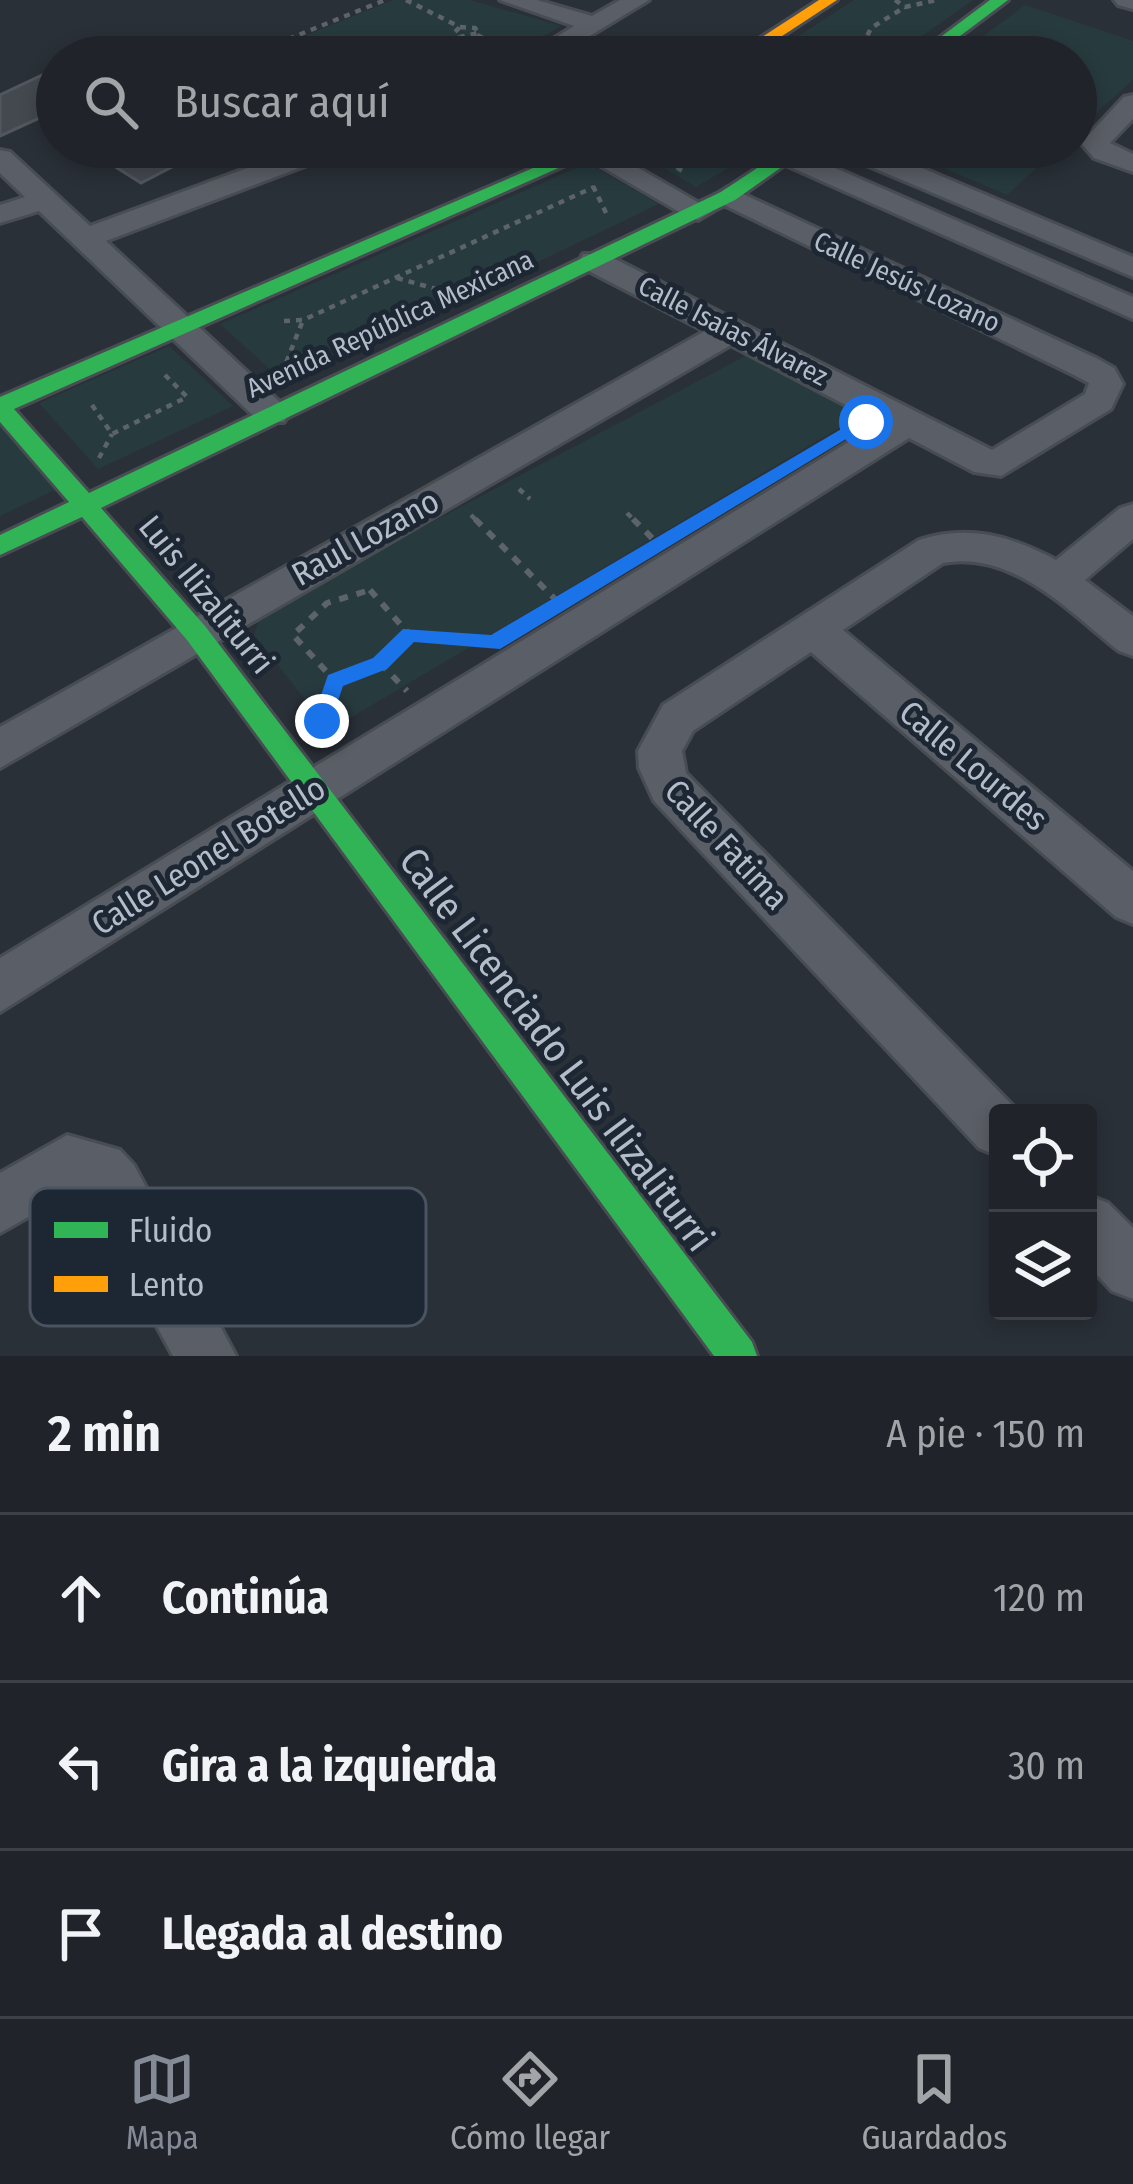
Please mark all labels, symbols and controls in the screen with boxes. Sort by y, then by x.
search box [36,36,1097,168]
icon: search [78,69,144,135]
text: Buscar aquí [174,75,390,129]
street label: Calle Jesús Lozano [809,225,1005,339]
street label: Avenida República Mexicana [242,243,538,405]
street label: Calle Isaías Álvarez [633,269,833,392]
route start [839,395,893,449]
street label: Raul Lozano [285,481,446,595]
street label: Luis Ilizaliturri [130,507,282,682]
street label: Calle Lourdes [891,692,1055,839]
route end [295,694,349,748]
street label: Calle Leonel Botello [84,768,333,944]
street label: Calle Fatima [656,771,796,918]
street label: Calle Licenciado Luis Ilizaliturri [389,839,723,1260]
map controls [989,1104,1097,1320]
button: locate [989,1104,1097,1212]
legend [30,1188,426,1326]
text: Fluido [129,1211,212,1251]
button: layers [989,1212,1097,1320]
text: Lento [129,1265,204,1305]
text: 2 min [48,1403,161,1465]
text: A pie · 150 m [886,1411,1085,1457]
icon: ahead [48,1565,114,1631]
text: Continúa [162,1571,329,1625]
text: 120 m [993,1575,1085,1621]
icon: left [48,1733,114,1799]
text: Gira a la izquierda [162,1739,497,1793]
text: 30 m [1008,1743,1085,1789]
icon: arrive [48,1901,114,1967]
text: Llegada al destino [162,1907,503,1961]
tab: Mapa [126,2046,199,2158]
tab: Cómo llegar [450,2046,610,2158]
tab: Guardados [861,2046,1007,2158]

